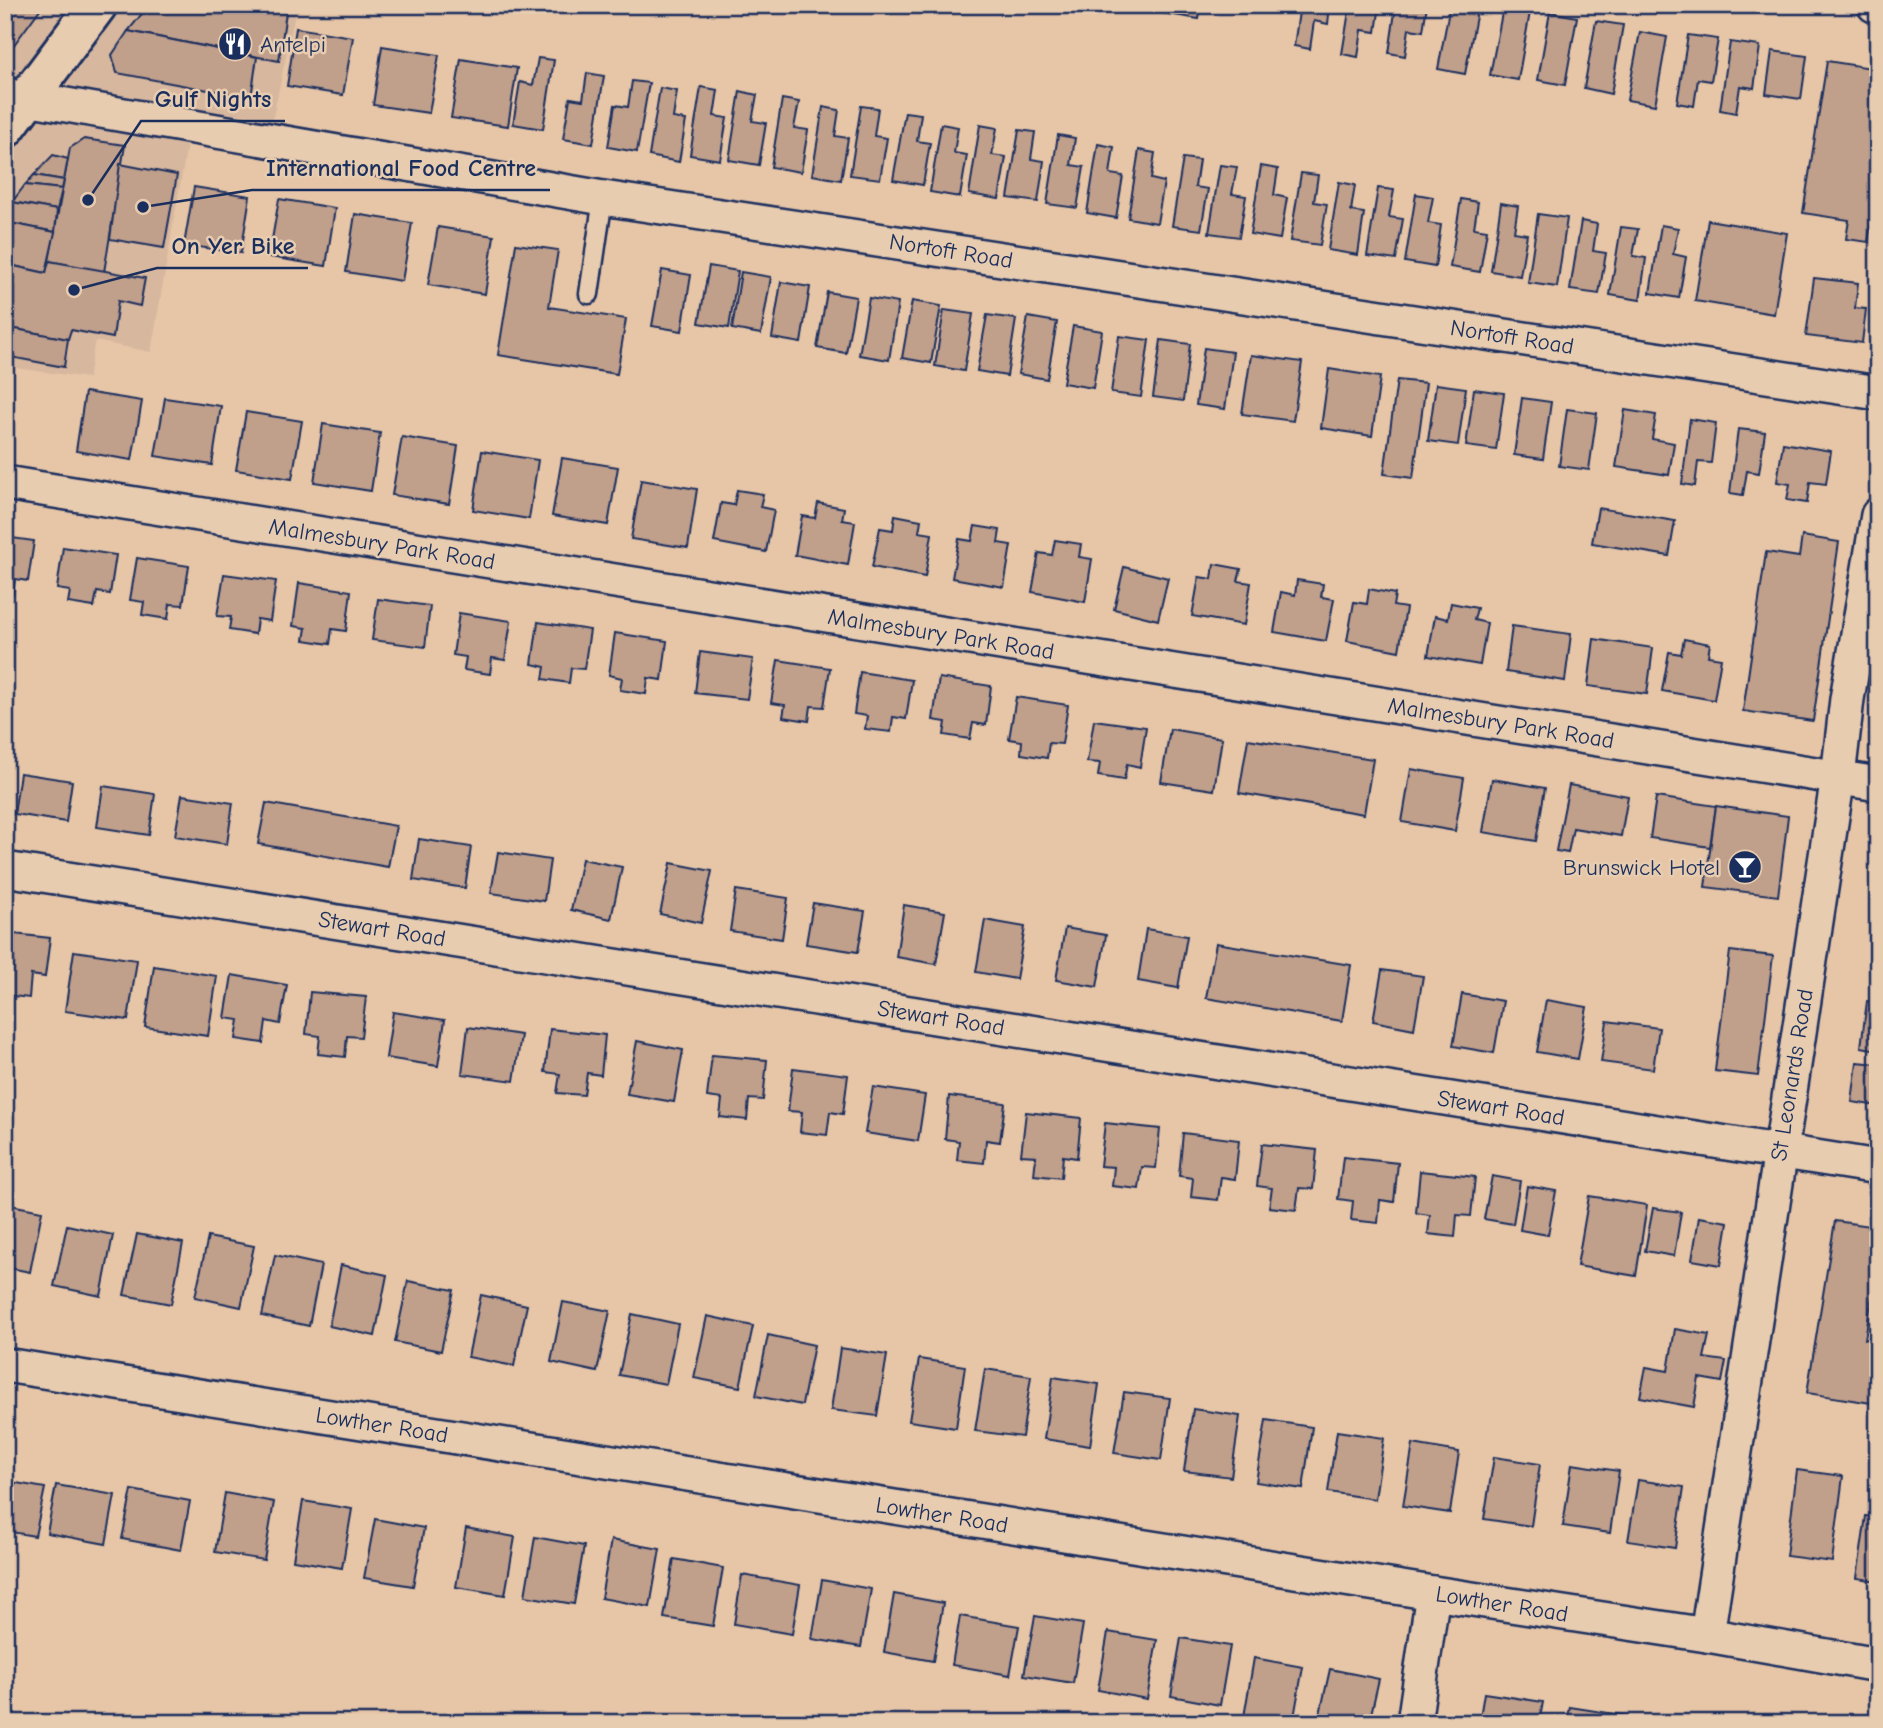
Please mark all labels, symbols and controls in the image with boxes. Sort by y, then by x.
restaurant icon: Antelpi [216,25,254,63]
place label: Antelpi [260,31,326,58]
callout: Gulf Nights [141,76,285,121]
text: Gulf Nights [155,85,271,113]
callout: International Food Centre [252,145,550,190]
text: International Food Centre [266,154,536,182]
callout: On Yer Bike [157,223,308,268]
street label: Nortoft Road [887,228,1015,274]
text: On Yer Bike [171,232,295,260]
street label: Nortoft Road [1448,314,1576,360]
street label: Malmesbury Park Road [267,513,497,575]
street label: Malmesbury Park Road [826,603,1056,665]
street label: Malmesbury Park Road [1386,692,1616,754]
bar icon: Brunswick Hotel [1726,848,1764,886]
place label: Brunswick Hotel [1563,854,1720,881]
street label: Stewart Road [316,906,448,952]
street label: St Leonards Road [1765,987,1819,1163]
street label: Stewart Road [875,995,1007,1041]
street label: Stewart Road [1435,1085,1567,1131]
street label: Lowther Road [314,1401,450,1449]
street label: Lowther Road [874,1491,1010,1539]
street label: Lowther Road [1434,1580,1570,1628]

